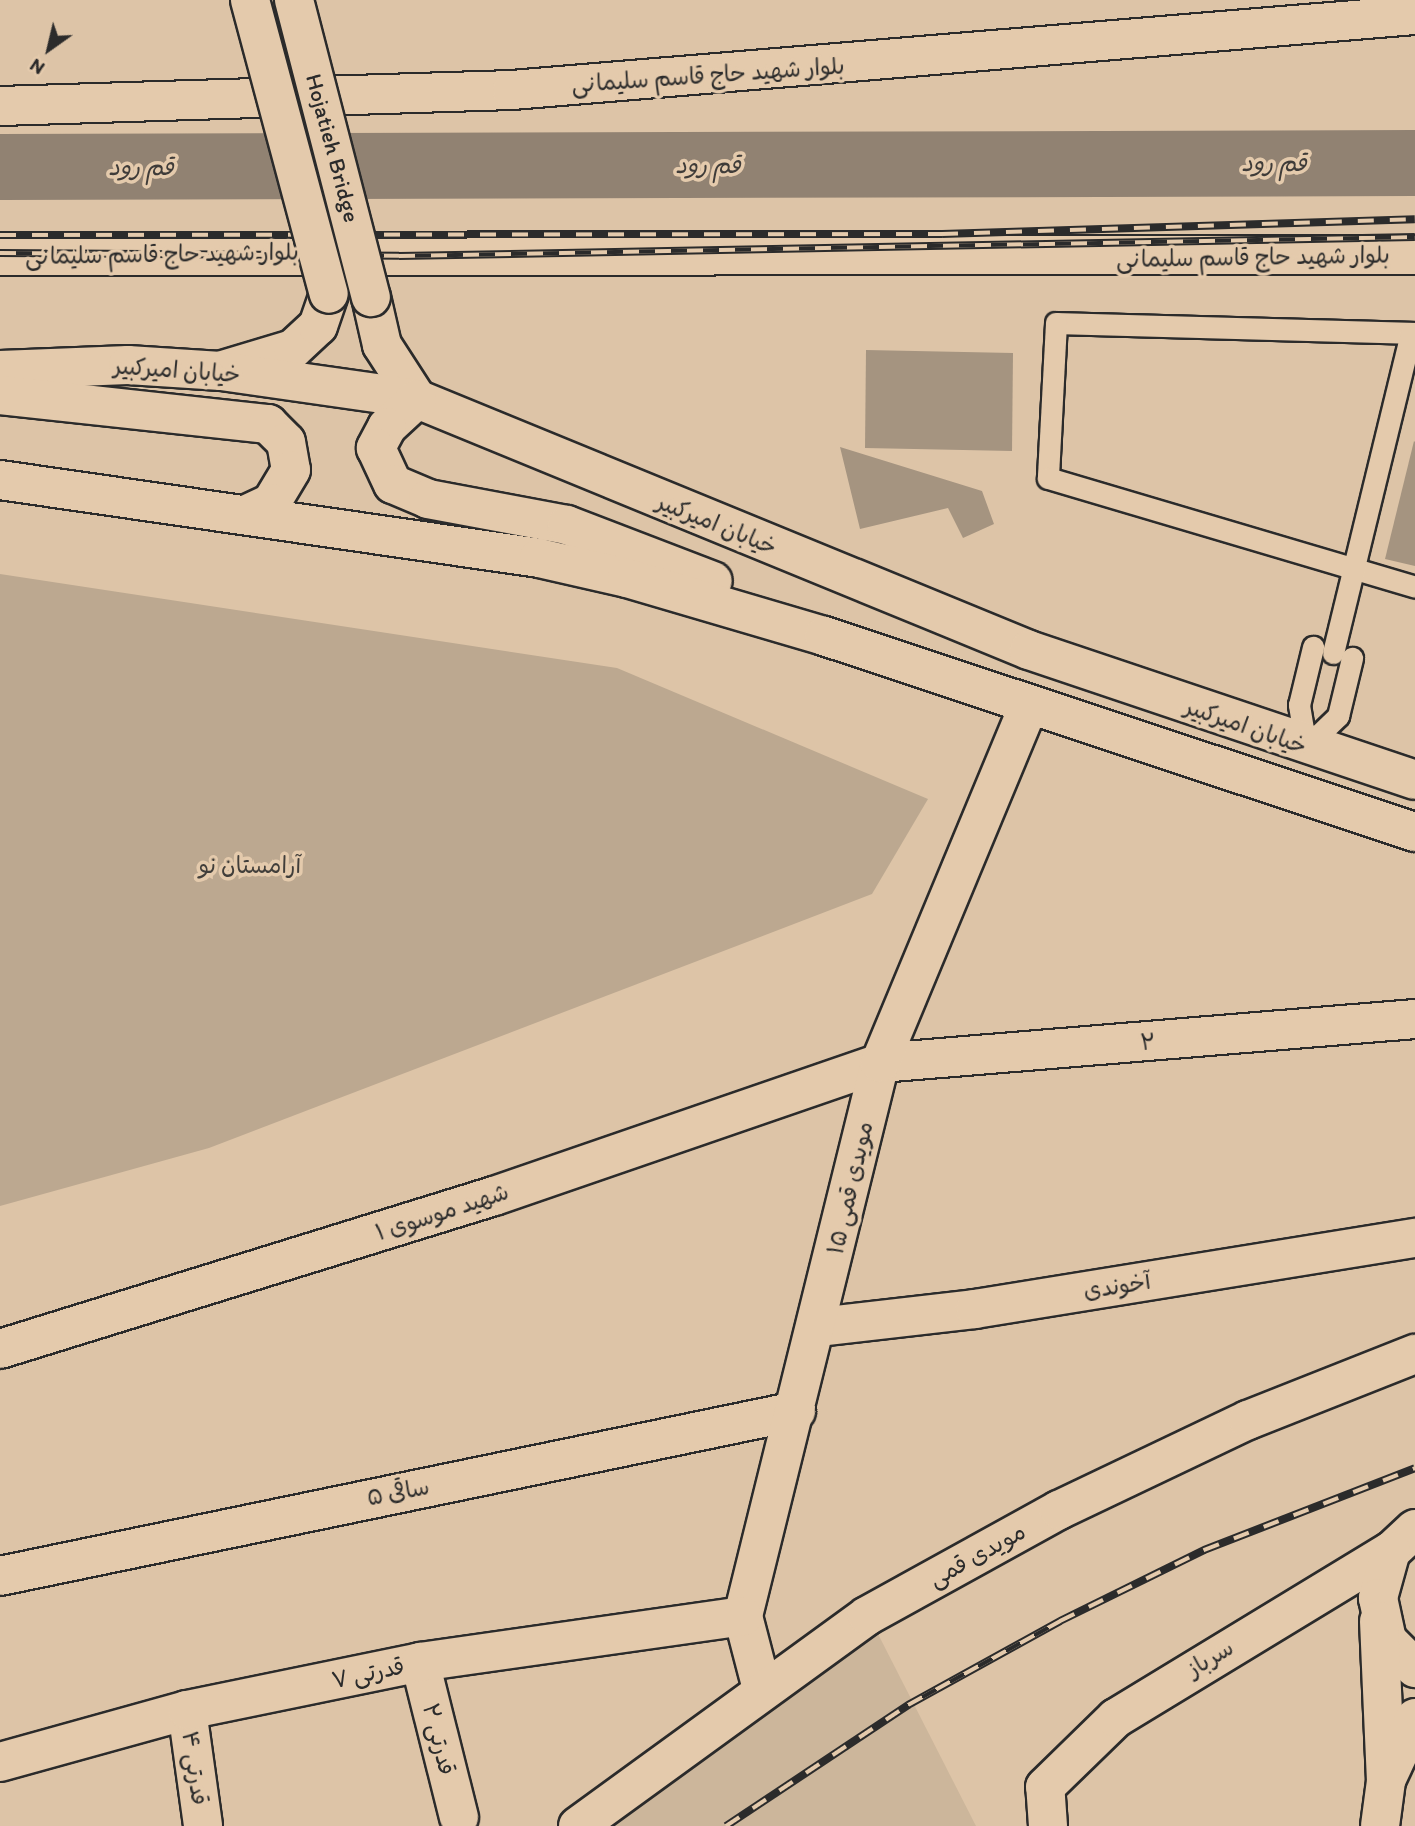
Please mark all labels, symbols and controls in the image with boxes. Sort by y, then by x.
north arrow [14,14,84,84]
street label: بلوار شهید حاج قاسم سلیمانی [571,52,845,98]
text: N [25,54,49,80]
street label: Hojatieh Bridge [300,71,366,225]
water label: قم رود [1241,149,1307,177]
water label: قم رود [675,151,741,179]
water label: قم رود [108,153,174,181]
street label: بلوار شهید حاج قاسم سلیمانی [25,238,299,270]
street label: بلوار شهید حاج قاسم سلیمانی [1116,241,1390,273]
street label: خیابان امیرکبیر [113,352,241,388]
street label: خیابان امیرکبیر [653,487,781,561]
street label: خیابان امیرکبیر [1182,692,1310,760]
park label: آرامستان نو [199,851,301,879]
street label: ۲ [1139,1028,1157,1056]
street label: مویدی قمی ۱۵ [821,1119,879,1257]
street label: شهید موسوی ۱ [372,1177,512,1247]
street label: آخوندی [1081,1267,1153,1305]
street label: ساقی ۵ [364,1472,432,1512]
street label: مویدی قمی [924,1517,1030,1593]
street label: سرباز [1182,1633,1238,1683]
street label: قدرتی ۷ [329,1652,407,1694]
street label: قدرتی ۲ [417,1700,461,1778]
street label: قدرتی ۴ [176,1729,214,1807]

